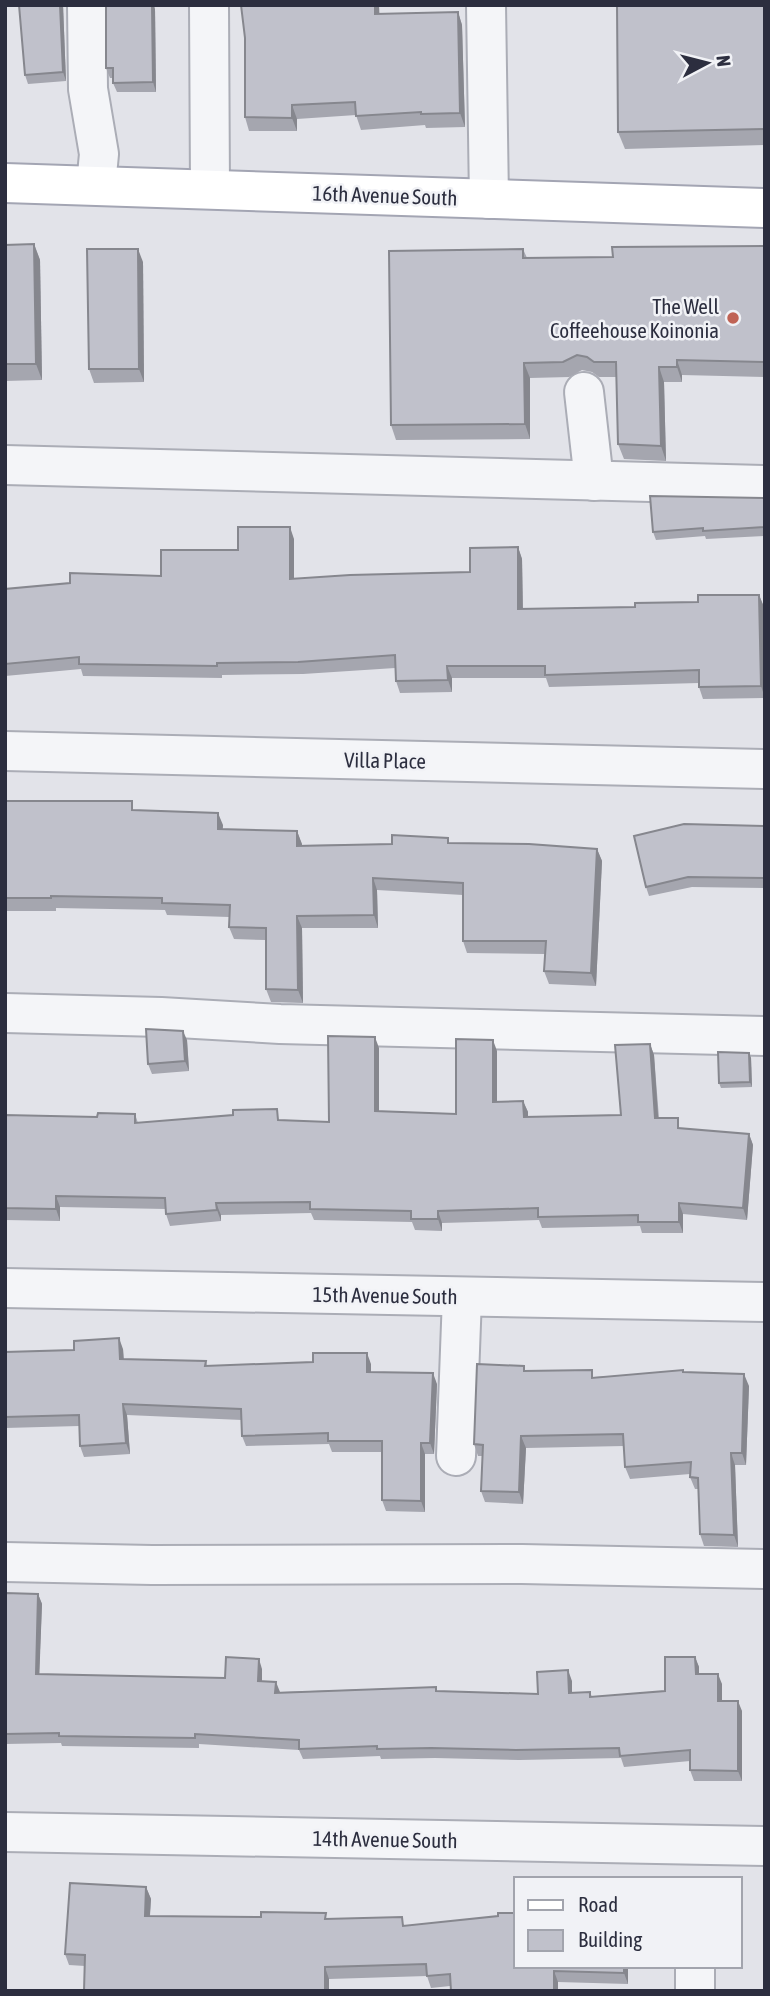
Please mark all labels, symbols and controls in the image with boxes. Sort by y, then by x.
north arrow [672,28,742,98]
text: N [712,54,735,68]
street label: 16th Avenue South [312,180,458,210]
place label: The Well Coffeehouse Koinonia [550,294,719,342]
marker: The Well Coffeehouse Koinonia [725,310,741,326]
street label: Villa Place [344,747,426,773]
street label: 15th Avenue South [312,1282,458,1308]
street label: 14th Avenue South [312,1826,458,1852]
legend [514,1877,742,1968]
text: Road [578,1892,618,1916]
text: Building [578,1927,642,1951]

